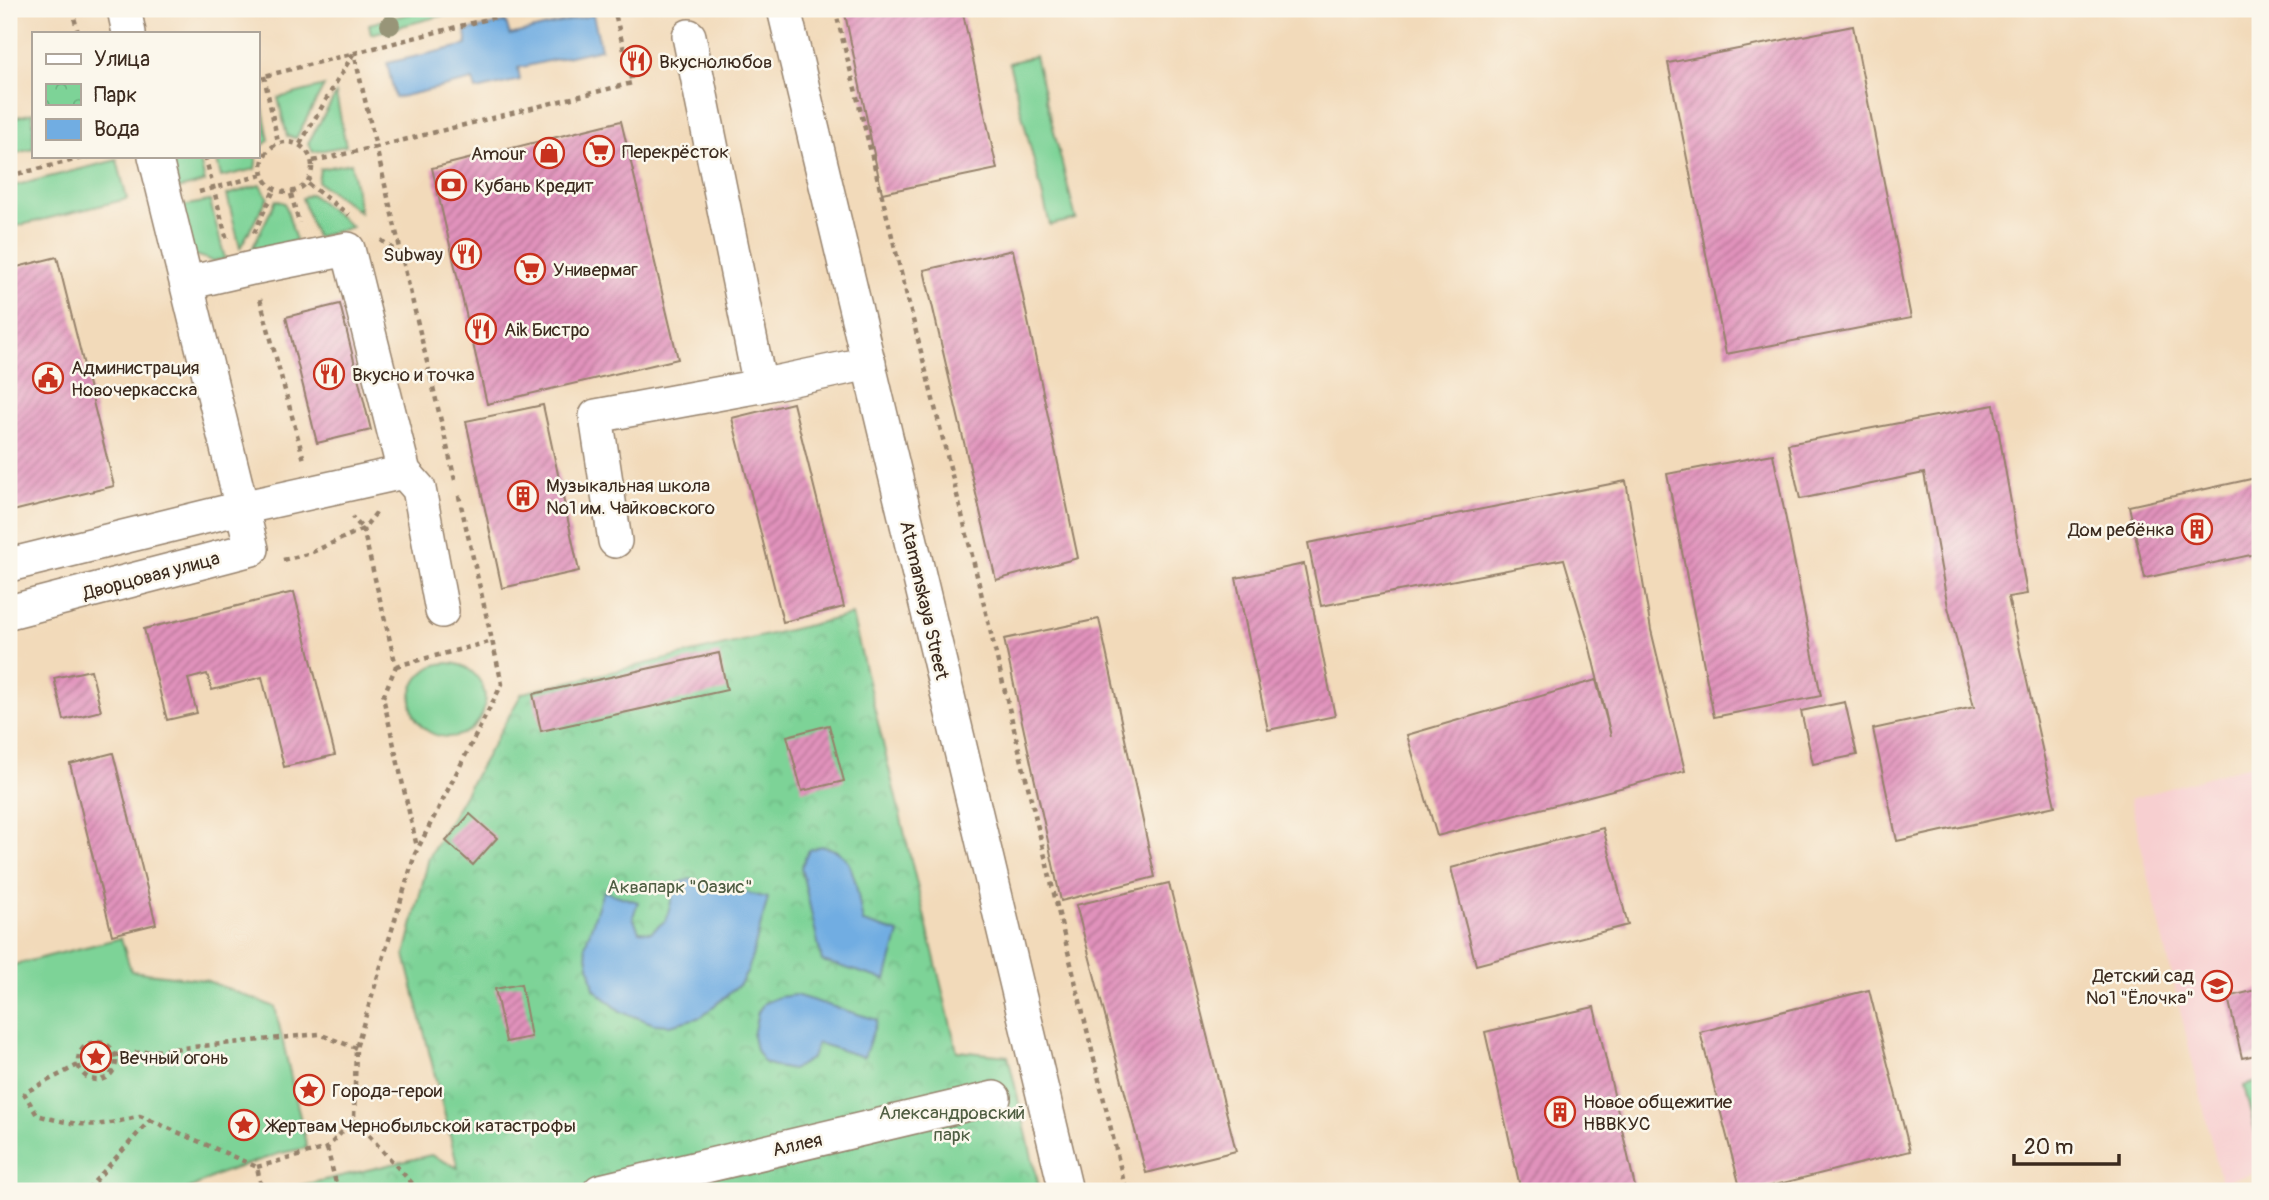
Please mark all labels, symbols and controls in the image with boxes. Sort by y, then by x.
legend [32,32,259,158]
restaurant icon: Вкуснолюбов [619,44,653,78]
text: Улица [94,46,150,73]
place label: Вкуснолюбов [659,50,772,74]
text: Парк [94,82,137,109]
text: Вода [94,116,140,143]
supermarket icon: Перекрёсток [582,134,616,168]
shop icon: Amour [532,136,566,170]
place label: Перекрёсток [622,140,729,164]
place label: Amour [471,142,526,166]
bank icon: Кубань Кредит [434,168,468,202]
place label: Кубань Кредит [474,174,594,198]
restaurant icon: Subway [449,237,483,271]
place label: Subway [383,243,443,267]
supermarket icon: Универмаг [513,252,547,286]
place label: Универмаг [553,258,638,282]
restaurant icon: Aik Бистро [464,312,498,346]
place label: Aik Бистро [504,318,590,342]
place label: Администрация Новочеркасска [71,356,200,402]
restaurant icon: Вкусно и точка [312,357,346,391]
public building icon: Администрация Новочеркасска [31,361,65,395]
place label: Вкусно и точка [352,363,475,387]
place label: Музыкальная школа №1 им. Чайковского [546,474,715,520]
building icon: Музыкальная школа №1 им. Чайковского [506,479,540,513]
building icon: Дом ребёнка [2180,512,2214,546]
place label: Дом ребёнка [2067,518,2174,542]
street label: Atamanskaya Street [894,519,954,682]
street label: Дворцовая улица [79,546,222,606]
park label: Аквапарк "Оазис" [607,875,753,899]
place label: Детский сад №1 "Ёлочка" [2086,964,2195,1010]
school or university icon: Детский сад №1 "Ёлочка" [2200,969,2234,1003]
place icon: Вечный огонь [79,1040,113,1074]
place label: Вечный огонь [119,1046,229,1070]
place icon: Города-герои [292,1073,326,1107]
place label: Города-герои [332,1079,443,1103]
place label: Новое общежитие НВВКУС [1583,1090,1733,1136]
building icon: Новое общежитие НВВКУС [1543,1095,1577,1129]
park label: Александровский парк [879,1101,1025,1147]
place icon: Жертвам Чернобыльской катастрофы [227,1108,261,1142]
place label: Жертвам Чернобыльской катастрофы [264,1114,576,1138]
scale bar [2014,1123,2118,1167]
street label: Аллея [770,1128,825,1162]
text: 20 m [2024,1134,2073,1161]

